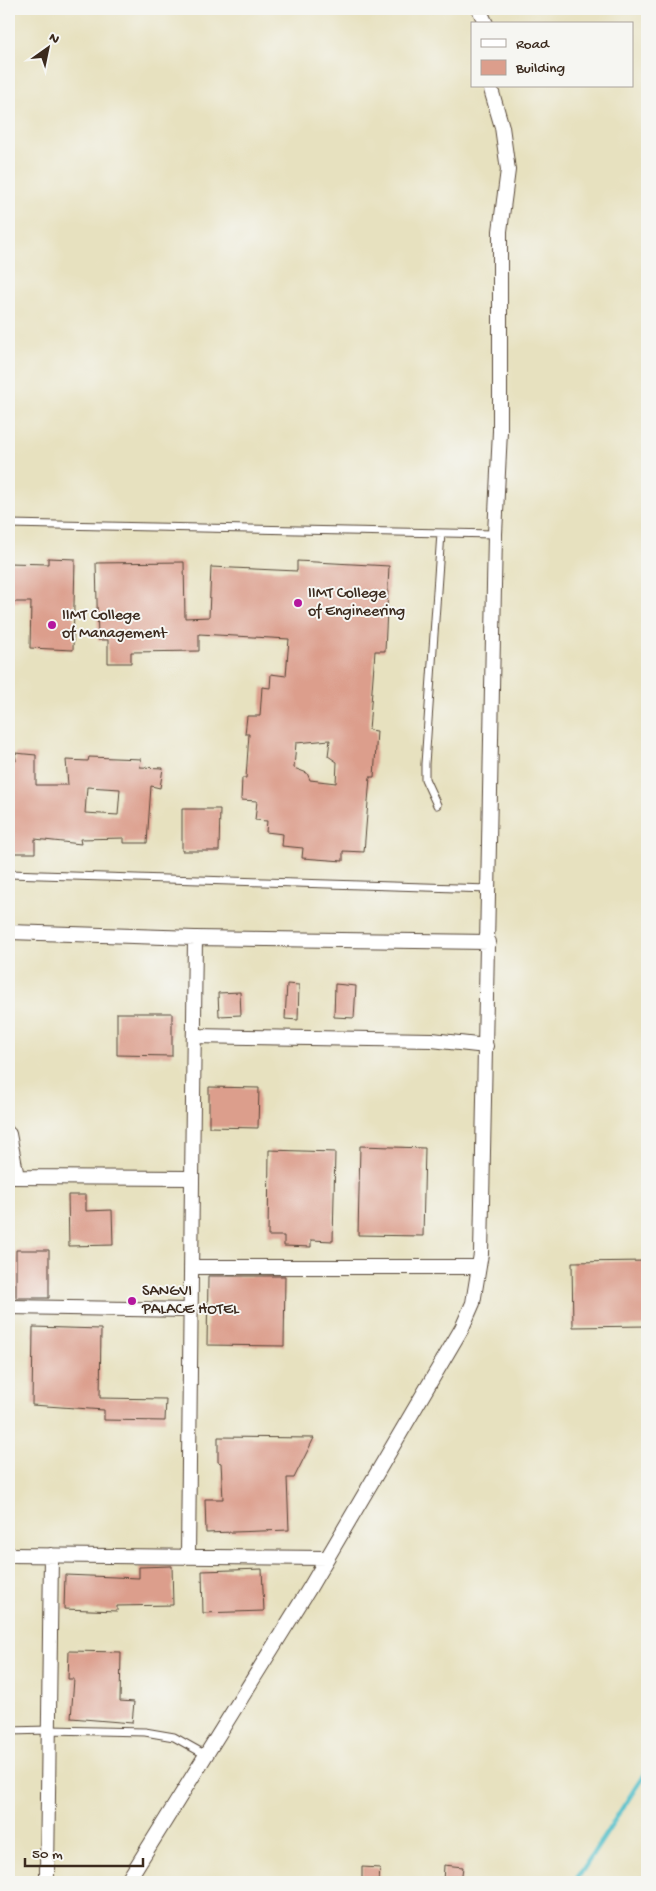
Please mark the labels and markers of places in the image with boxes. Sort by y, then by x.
place label: IIMT College of Engineering [308,585,405,622]
marker: IIMT College of Engineering [292,597,304,609]
place label: IIMT College of Management [62,607,168,644]
marker: IIMT College of Management [46,619,58,631]
place label: SANGVI PALACE HOTEL [141,1283,240,1320]
marker: SANGVI PALACE HOTEL [126,1295,138,1307]

